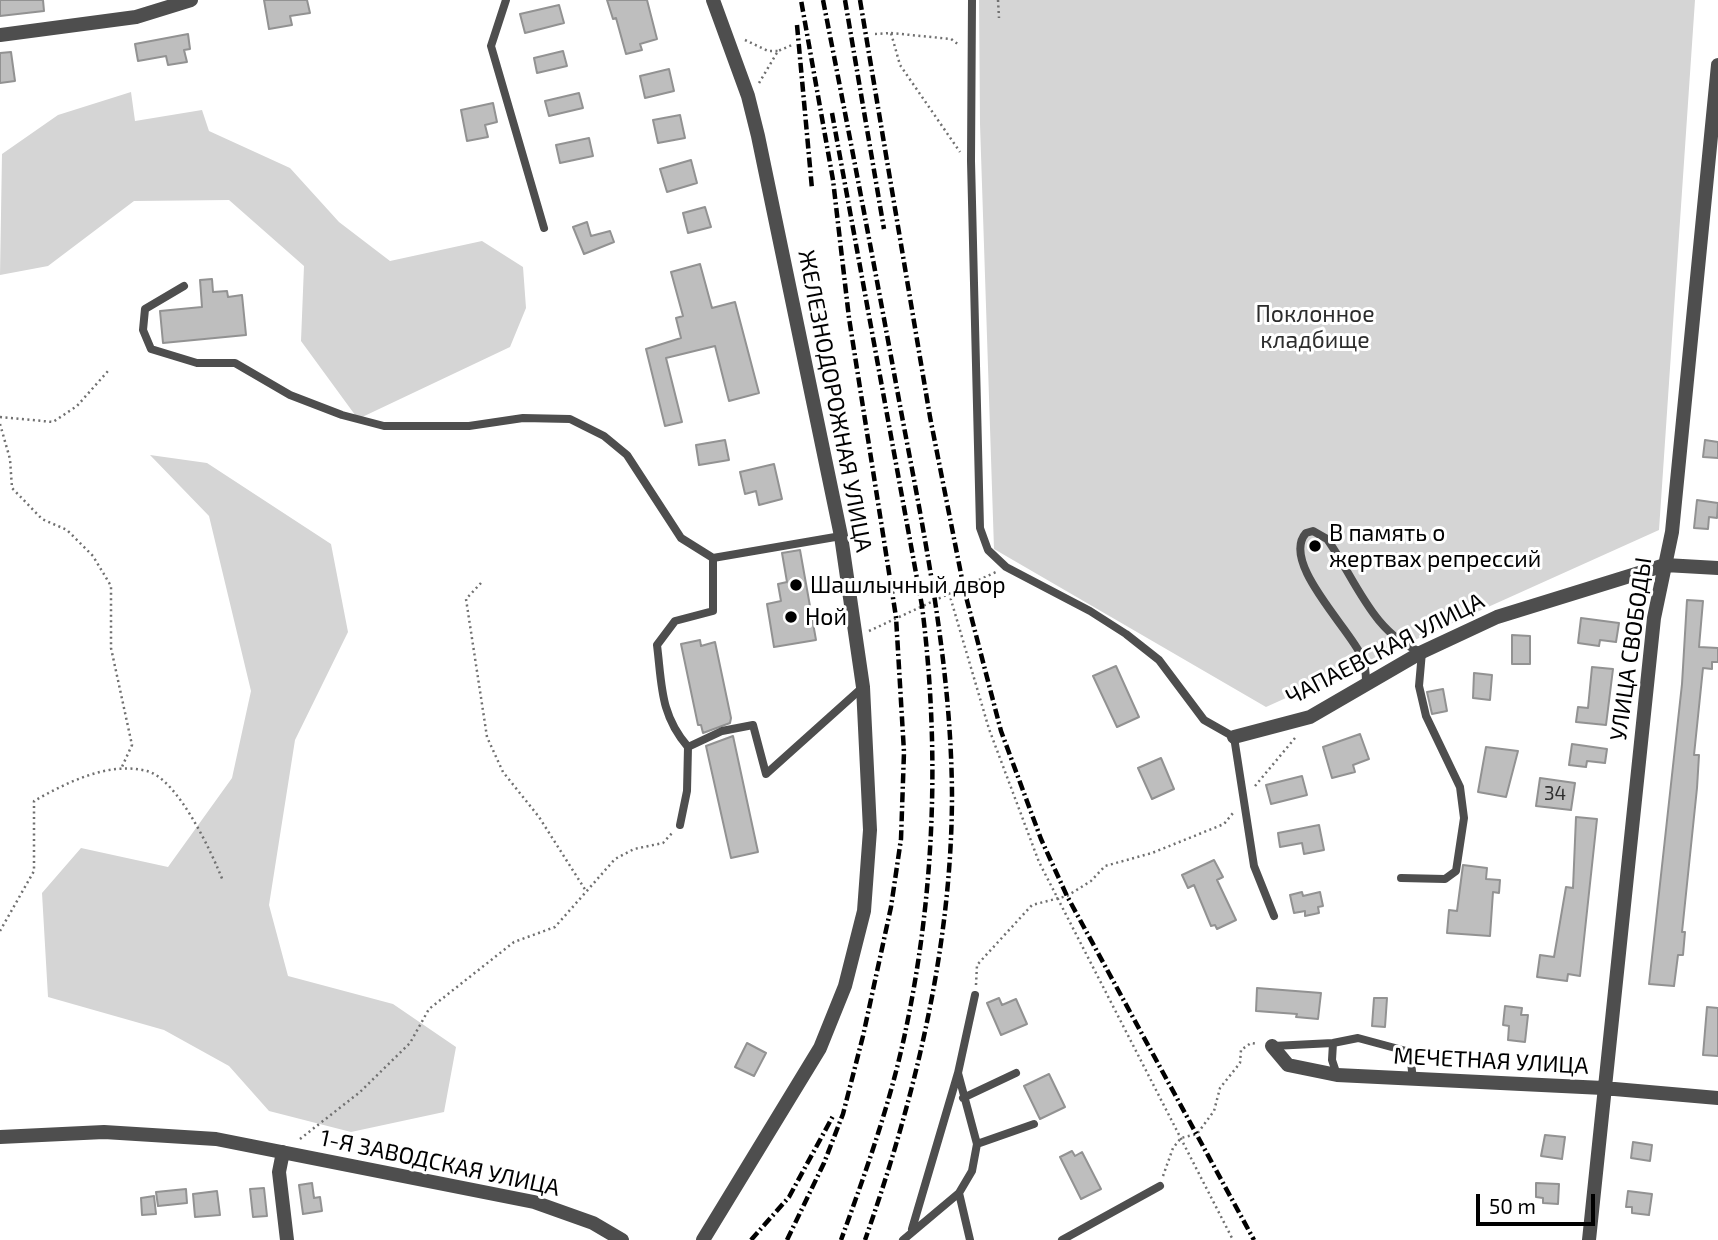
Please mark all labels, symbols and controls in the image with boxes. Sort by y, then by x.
street label: ЖЕЛЕЗНОДОРОЖНАЯ УЛИЦА [792,248,878,554]
park label: Поклонное кладбище [1255,300,1375,354]
place label: В память о жертвах репрессий [1329,519,1541,573]
marker: В память о жертвах репрессий [1307,538,1323,554]
street label: УЛИЦА СВОБОДЫ [1604,555,1658,743]
place label: Шашлычный двор [810,571,1006,599]
marker: Шашлычный двор [788,577,804,593]
street label: ЧАПАЕВСКАЯ УЛИЦА [1281,587,1489,711]
place label: Ной [805,603,847,631]
marker: Ной [783,609,799,625]
house number: 34 [1544,783,1566,805]
street label: МЕЧЕТНАЯ УЛИЦА [1393,1042,1589,1080]
street label: 1-Я ЗАВОДСКАЯ УЛИЦА [318,1124,562,1202]
scale bar [1480,1180,1599,1224]
text: 50 m [1489,1193,1536,1218]

